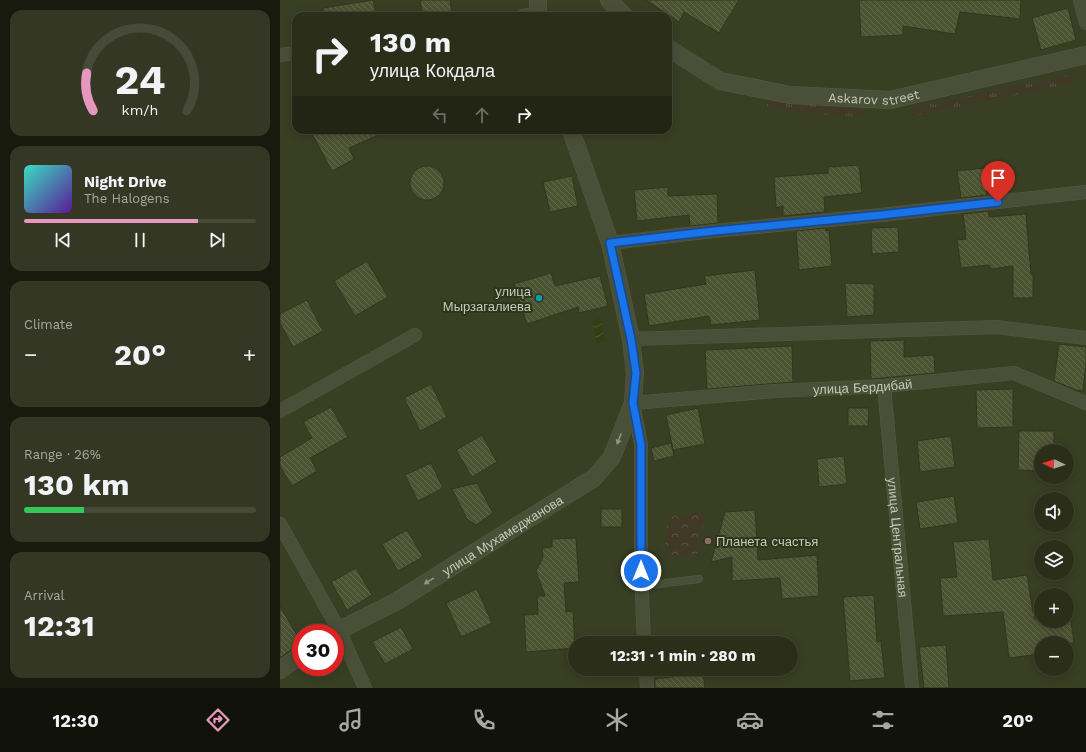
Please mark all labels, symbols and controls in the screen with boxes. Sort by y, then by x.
text: 130 m [370,26,451,59]
icon: right [304,28,356,80]
text: 24 [114,55,166,104]
text: улица Кокдала [370,60,495,81]
street label: Askarov street [828,86,921,108]
text: km/h [122,101,158,117]
icon: left [429,104,451,126]
icon: ahead [471,104,493,126]
icon: right [513,104,535,126]
pin [981,161,1015,202]
icon: arrive [987,167,1009,189]
text: Night Drive [84,173,167,191]
text: The Halogens [84,191,170,206]
icon: previous [52,229,74,251]
icon: pause [129,229,151,251]
icon: next [206,229,228,251]
place label: улица Мырзагалиева [443,284,532,314]
marker: улица Мырзагалиева [534,293,544,303]
text: Climate [24,317,73,332]
text: 20° [114,337,166,372]
text: − [24,342,37,367]
text: + [243,342,256,367]
street label: улица Бердибай [813,376,913,397]
one-way arrow [615,434,621,446]
north arrow [1034,444,1074,484]
map controls [1034,444,1074,676]
text: Range · 26% [24,447,101,462]
text: 130 km [24,467,130,502]
street label: улица Центральная [885,477,911,598]
street label: улица Мухамеджанова [439,492,566,578]
button: sound [1034,492,1074,532]
place label: Планета счастья [716,534,818,549]
marker: Планета счастья [703,536,713,546]
button: layers [1034,540,1074,580]
position arrow [620,550,662,592]
one-way arrow [423,578,435,585]
text: Arrival [24,588,65,603]
button: + [1034,588,1074,628]
text: 12:31 [24,608,95,643]
speed limit sign: 30 [292,624,344,676]
button: − [1034,636,1074,676]
text: 12:31 · 1 min · 280 m [610,647,756,665]
icon: directions [204,706,232,734]
icon: music [337,706,365,734]
icon: phone [470,706,498,734]
icon: climate [603,706,631,734]
icon: car [736,706,764,734]
icon: filters [869,706,897,734]
text: 12:30 [53,710,99,731]
text: 20° [1002,710,1033,731]

